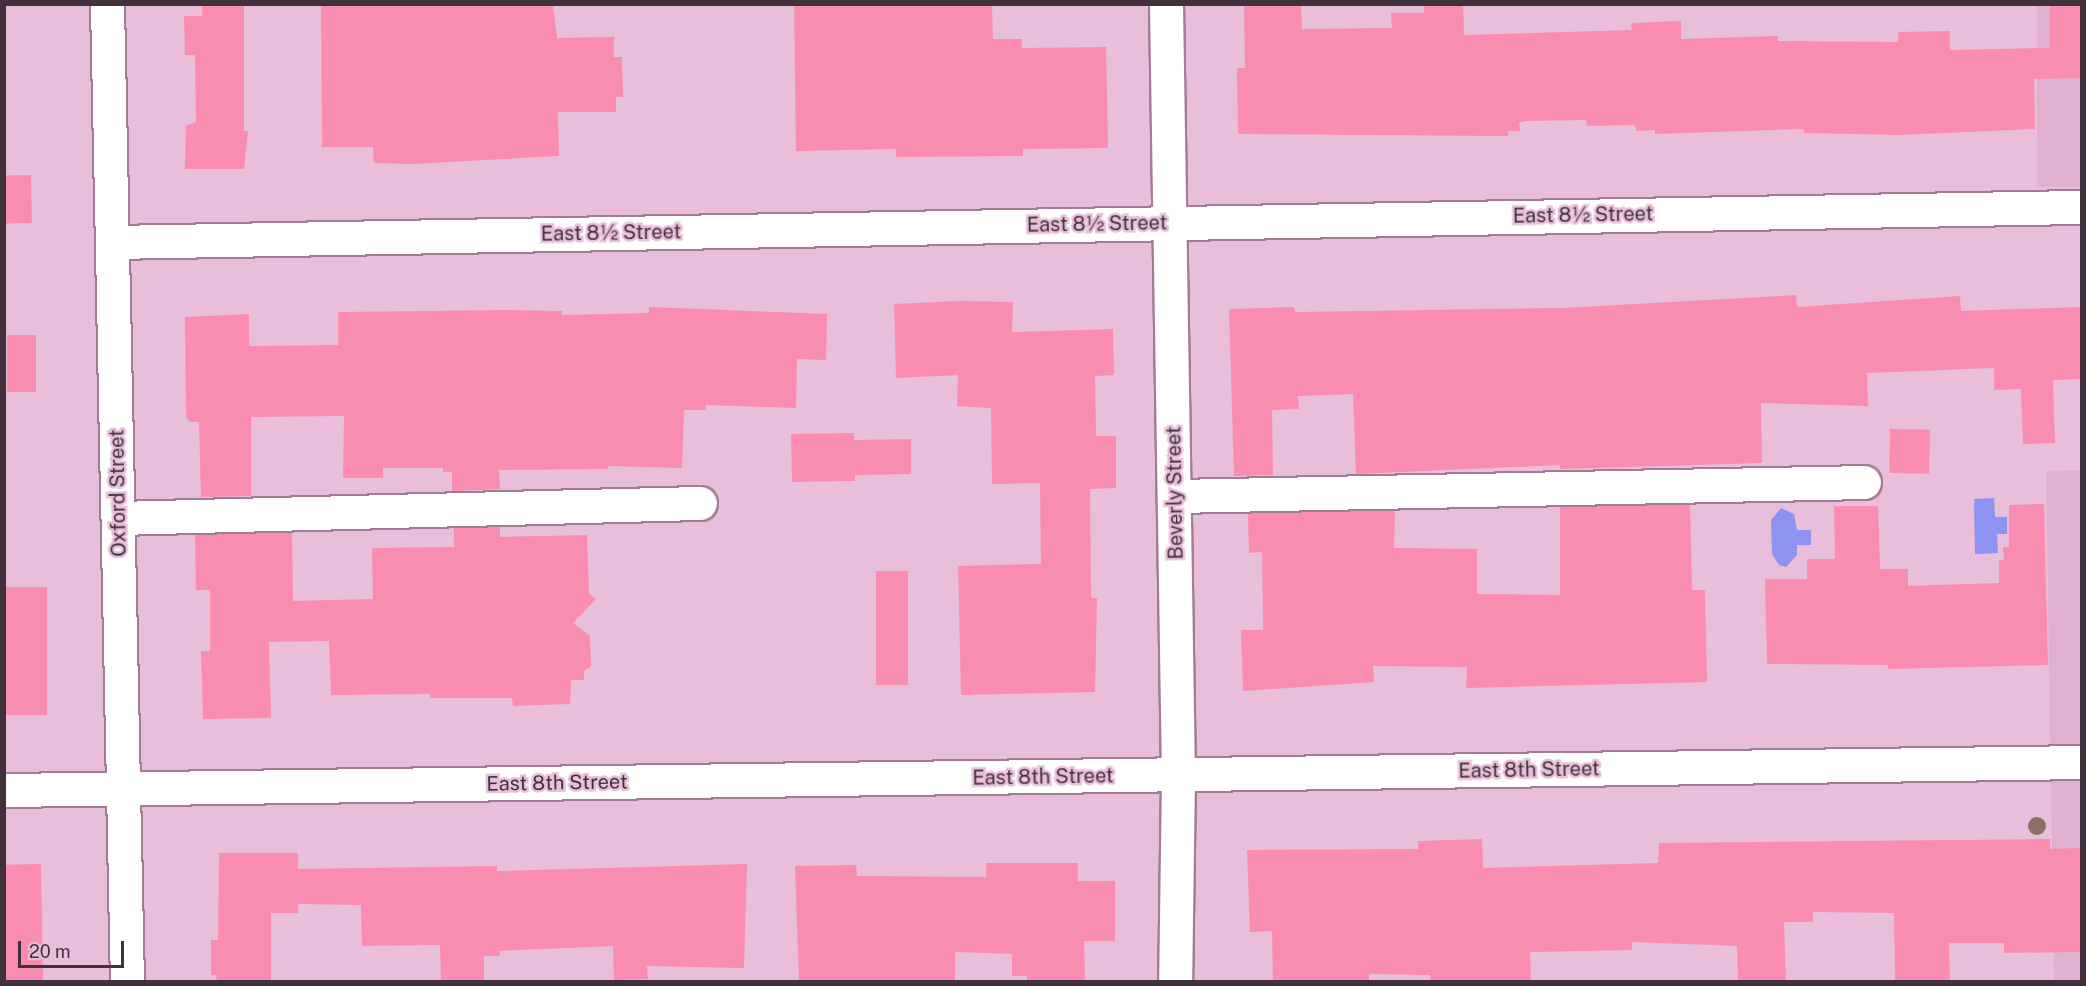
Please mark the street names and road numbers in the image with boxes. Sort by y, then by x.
street label: East 8½ Street [1513,202,1653,228]
street label: East 8½ Street [1027,211,1167,237]
street label: East 8½ Street [541,220,681,246]
street label: Beverly Street [1162,426,1188,560]
street label: Oxford Street [105,429,131,557]
street label: East 8th Street [1458,757,1600,783]
street label: East 8th Street [972,764,1114,790]
street label: East 8th Street [486,770,628,796]

